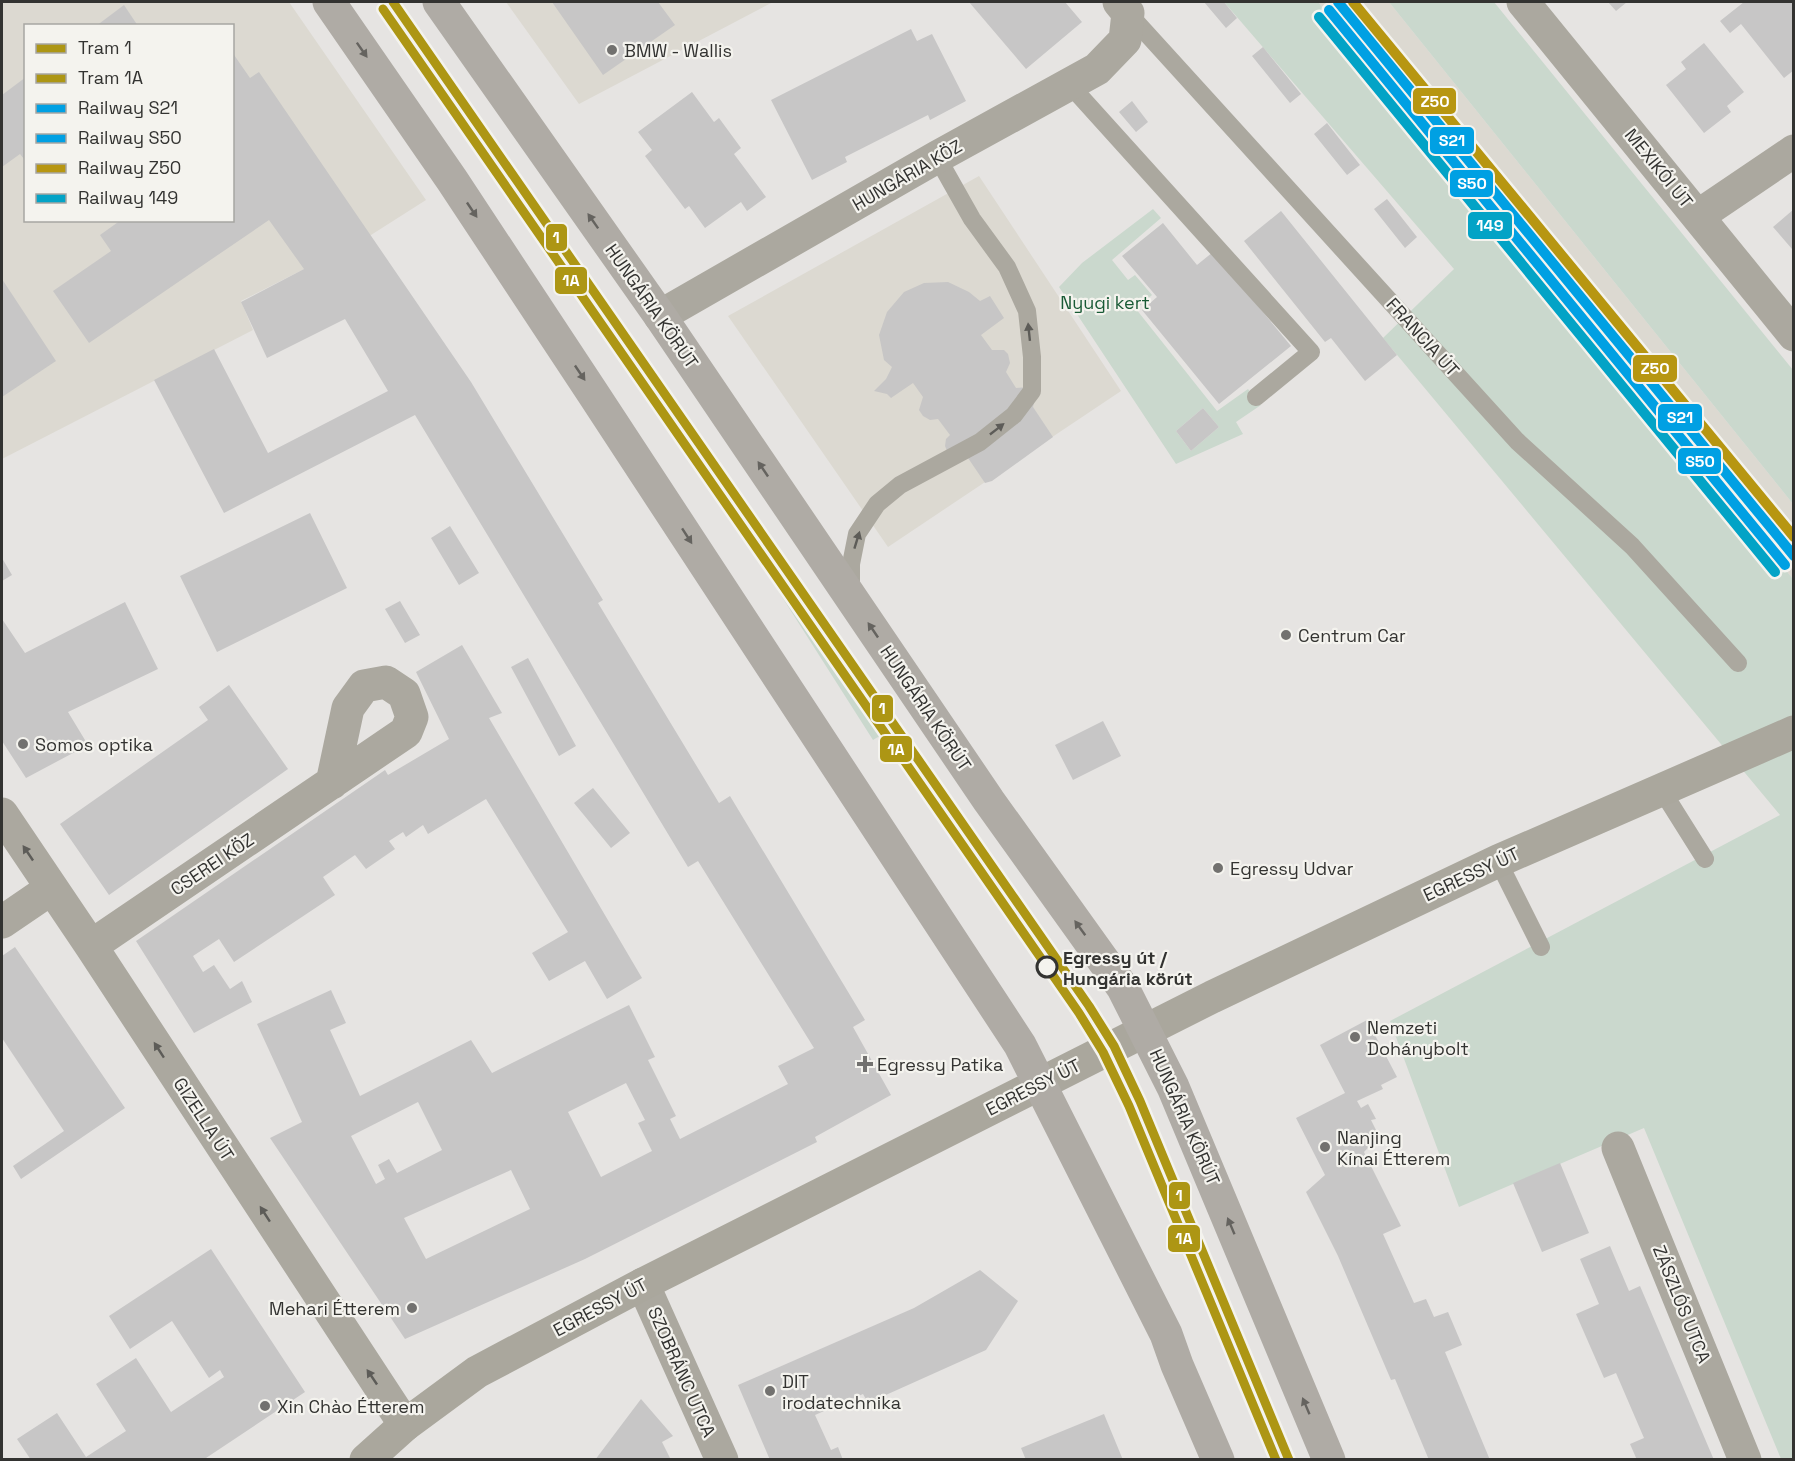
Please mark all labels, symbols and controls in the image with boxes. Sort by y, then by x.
legend [24,24,234,222]
text: Tram 1 [78,36,132,59]
place label: BMW - Wallis [624,39,732,62]
one-way arrow [356,41,368,57]
marker: BMW - Wallis [605,43,619,57]
text: Tram 1A [78,66,143,89]
line badge: Z50 [1412,87,1457,115]
text: Z50 [1420,91,1450,112]
text: Railway S21 [78,96,178,119]
street label: MEXIKÓI ÚT [1620,124,1698,213]
text: Railway S50 [78,126,182,149]
line badge: S21 [1429,126,1475,155]
text: S21 [1439,130,1465,151]
street label: HUNGÁRIA KÖZ [848,134,966,216]
text: Railway Z50 [78,156,181,179]
line badge: S50 [1449,169,1494,198]
text: S50 [1457,173,1487,194]
text: Railway 149 [78,186,178,209]
one-way arrow [466,202,478,218]
line badge: 149 [1467,211,1513,240]
one-way arrow [587,214,599,230]
text: 149 [1476,215,1504,236]
line badge: 1 [545,223,568,252]
text: 1 [552,227,560,248]
street label: HUNGÁRIA KÖRÚT [600,239,704,373]
line badge: 1A [554,266,588,295]
text: 1A [562,270,580,291]
park label: Nyugi kert [1060,291,1150,314]
street label: FRANCIA ÚT [1381,293,1465,382]
one-way arrow [1024,323,1034,342]
line badge: Z50 [1632,354,1678,383]
text: Z50 [1640,358,1670,379]
one-way arrow [574,365,585,381]
line badge: S21 [1657,403,1703,432]
text: S21 [1667,407,1693,428]
one-way arrow [989,422,1005,435]
line badge: S50 [1677,447,1722,475]
text: S50 [1685,451,1715,472]
one-way arrow [757,461,769,477]
one-way arrow [681,528,692,544]
one-way arrow [853,531,862,549]
one-way arrow [868,622,879,638]
place label: Centrum Car [1298,624,1406,647]
marker: Centrum Car [1279,628,1293,642]
street label: HUNGÁRIA KÖRÚT [875,641,977,776]
line badge: 1 [871,694,894,723]
text: 1 [878,698,886,719]
place label: Somos optika [35,733,153,756]
line badge: 1A [879,735,913,763]
marker: Somos optika [16,737,30,751]
text: 1A [887,739,905,760]
street label: CSEREI KÖZ [166,828,258,900]
street label: EGRESSY ÚT [1419,842,1523,906]
one-way arrow [22,845,34,861]
place label: Egressy Udvar [1230,857,1354,880]
marker: Egressy Udvar [1211,861,1225,875]
one-way arrow [1074,920,1086,936]
place label: Egressy út / Hungária körút [1063,946,1193,990]
marker: Egressy út / Hungária körút [1036,956,1058,978]
place label: Nemzeti Dohánybolt [1367,1016,1469,1060]
marker: Nemzeti Dohánybolt [1348,1030,1362,1044]
one-way arrow [154,1042,165,1058]
street label: HUNGÁRIA KÖRÚT [1145,1045,1226,1189]
place label: Egressy Patika [877,1053,1003,1076]
street label: EGRESSY ÚT [982,1053,1085,1121]
marker: Egressy Patika [858,1057,872,1071]
street label: GIZELLA ÚT [169,1073,240,1165]
place label: Nanjing Kínai Étterem [1337,1126,1450,1170]
marker: Nanjing Kínai Étterem [1318,1140,1332,1154]
line badge: 1 [1168,1181,1191,1210]
text: 1 [1175,1185,1183,1206]
one-way arrow [260,1205,271,1222]
one-way arrow [1226,1216,1236,1234]
line badge: 1A [1167,1224,1201,1253]
text: 1A [1175,1228,1193,1249]
street label: ZÁSZLÓS UTCA [1648,1242,1716,1366]
street label: EGRESSY ÚT [549,1272,651,1341]
place label: Mehari Étterem [269,1297,400,1320]
marker: Mehari Étterem [405,1301,419,1315]
street label: SZOBRÁNC UTCA [643,1303,721,1441]
one-way arrow [366,1369,378,1385]
place label: DIT irodatechnika [782,1370,901,1414]
marker: DIT irodatechnika [763,1384,777,1398]
place label: Xin Chào Étterem [277,1395,424,1418]
one-way arrow [1301,1396,1311,1414]
marker: Xin Chào Étterem [258,1399,272,1413]

